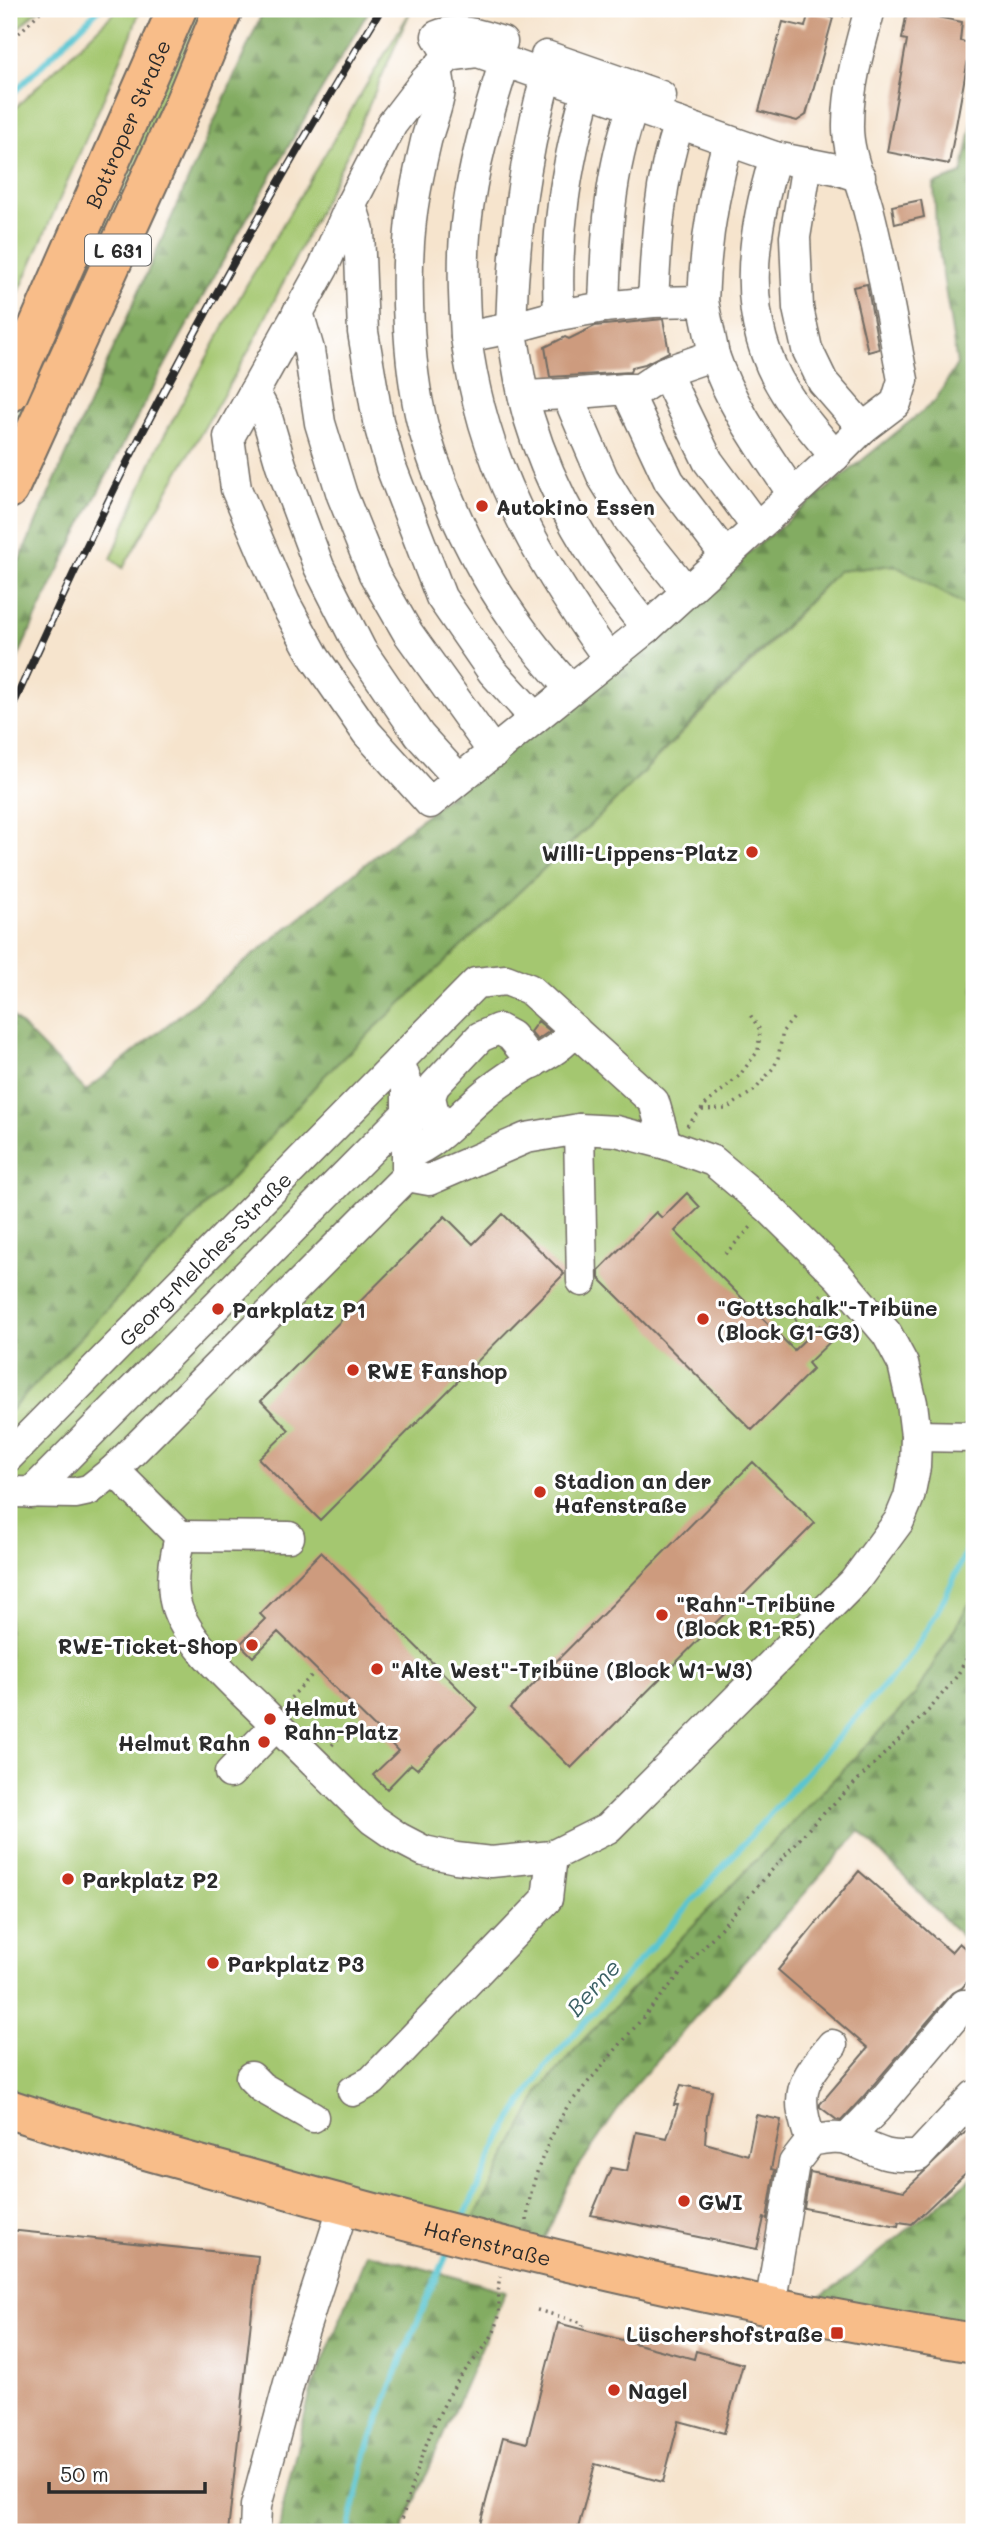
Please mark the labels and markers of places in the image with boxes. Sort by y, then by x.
place label: Autokino Essen [496,493,655,520]
marker: Autokino Essen [474,498,490,514]
place label: Willi-Lippens-Platz [542,839,738,866]
marker: Willi-Lippens-Platz [744,844,760,860]
place label: "Gottschalk"-Tribüne (Block G1-G3) [717,1294,938,1345]
place label: Parkplatz P1 [232,1296,366,1323]
marker: Parkplatz P1 [210,1301,226,1317]
marker: "Gottschalk"-Tribüne (Block G1-G3) [695,1311,711,1327]
place label: RWE Fanshop [367,1357,508,1384]
marker: RWE Fanshop [345,1362,361,1378]
place label: Stadion an der Hafenstraße [554,1467,711,1518]
marker: Stadion an der Hafenstraße [532,1484,548,1500]
place label: "Rahn"-Tribüne (Block R1-R5) [676,1590,835,1641]
marker: "Rahn"-Tribüne (Block R1-R5) [654,1607,670,1623]
place label: RWE-Ticket-Shop [58,1632,238,1659]
marker: RWE-Ticket-Shop [244,1637,260,1653]
place label: "Alte West"-Tribüne (Block W1-W3) [391,1656,753,1683]
marker: "Alte West"-Tribüne (Block W1-W3) [369,1661,385,1677]
place label: Helmut Rahn-Platz [284,1694,399,1745]
marker: Helmut Rahn-Platz [262,1711,278,1727]
place label: Helmut Rahn [118,1729,250,1756]
marker: Helmut Rahn [256,1734,272,1750]
place label: Parkplatz P2 [82,1866,218,1893]
marker: Parkplatz P2 [60,1871,76,1887]
place label: Parkplatz P3 [227,1950,364,1977]
marker: Parkplatz P3 [205,1955,221,1971]
place label: GWI [698,2188,743,2215]
marker: GWI [676,2193,692,2209]
place label: Lüschershofstraße [626,2320,823,2347]
marker: Lüschershofstraße [829,2325,845,2341]
place label: Nagel [628,2377,688,2404]
marker: Nagel [606,2382,622,2398]

